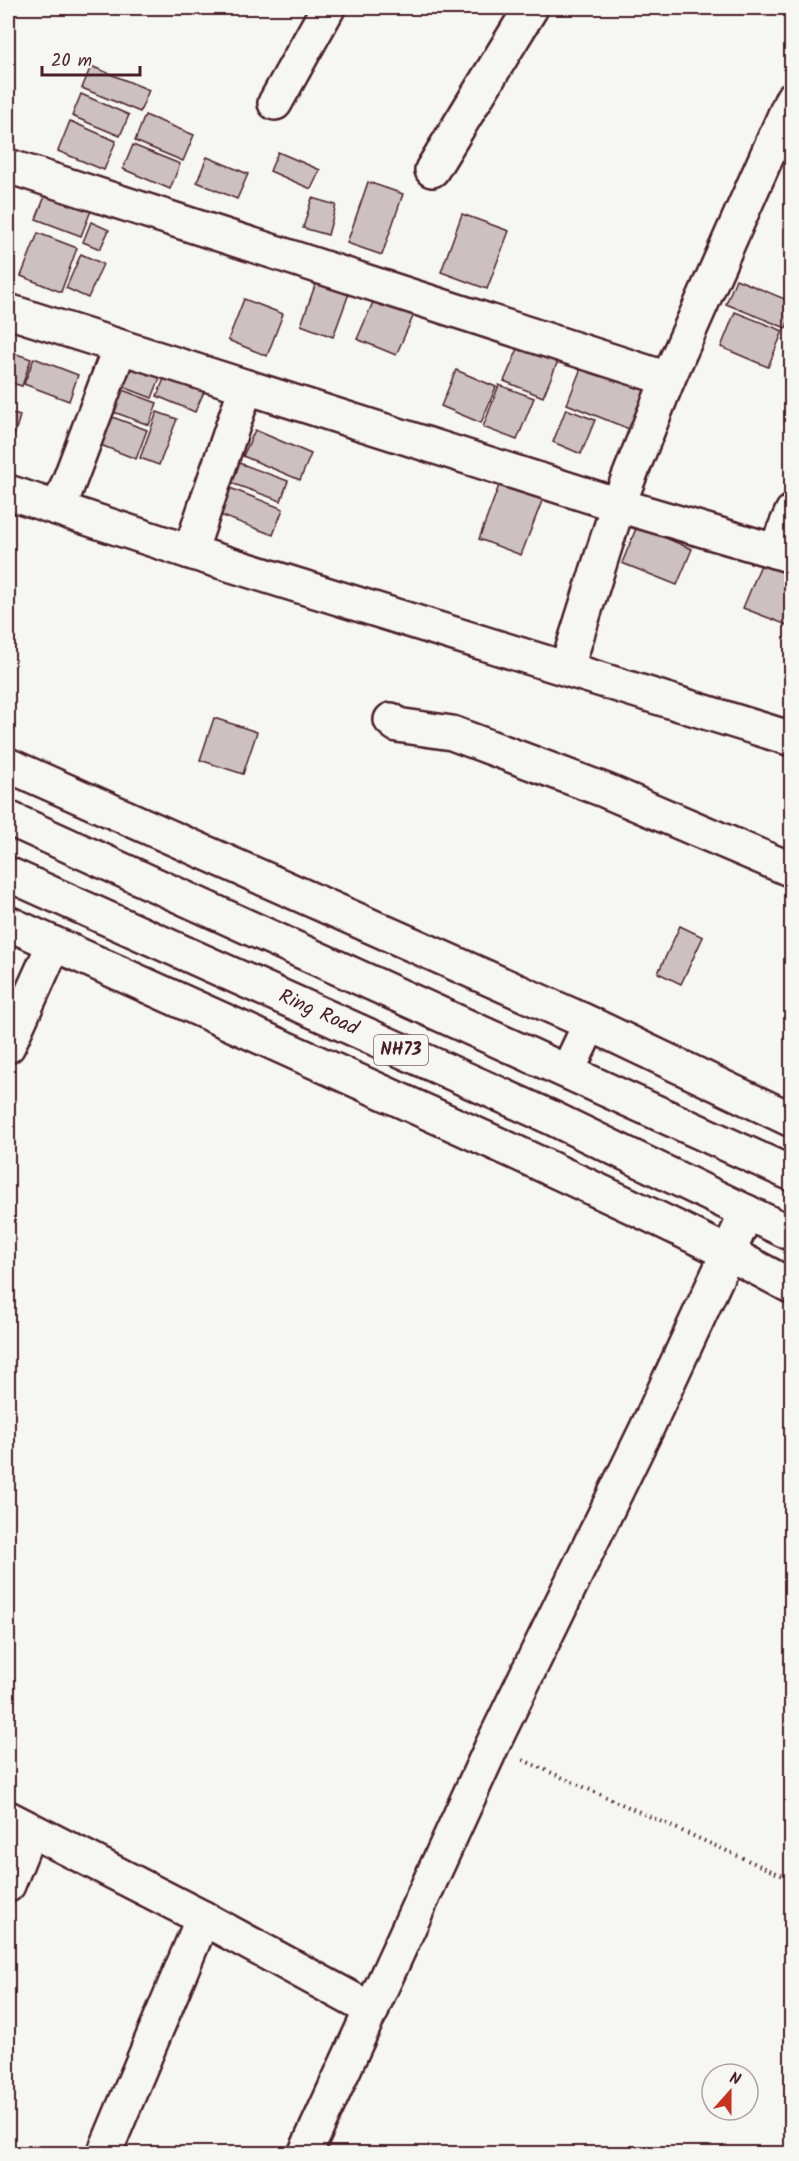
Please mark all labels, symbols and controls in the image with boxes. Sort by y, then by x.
scale bar [42,39,140,77]
text: 20 m [51,47,92,76]
street label: Ring Road [273,981,364,1045]
road number: NH73 [374,1035,428,1065]
north arrow [700,2062,760,2122]
text: N [726,2066,744,2093]

